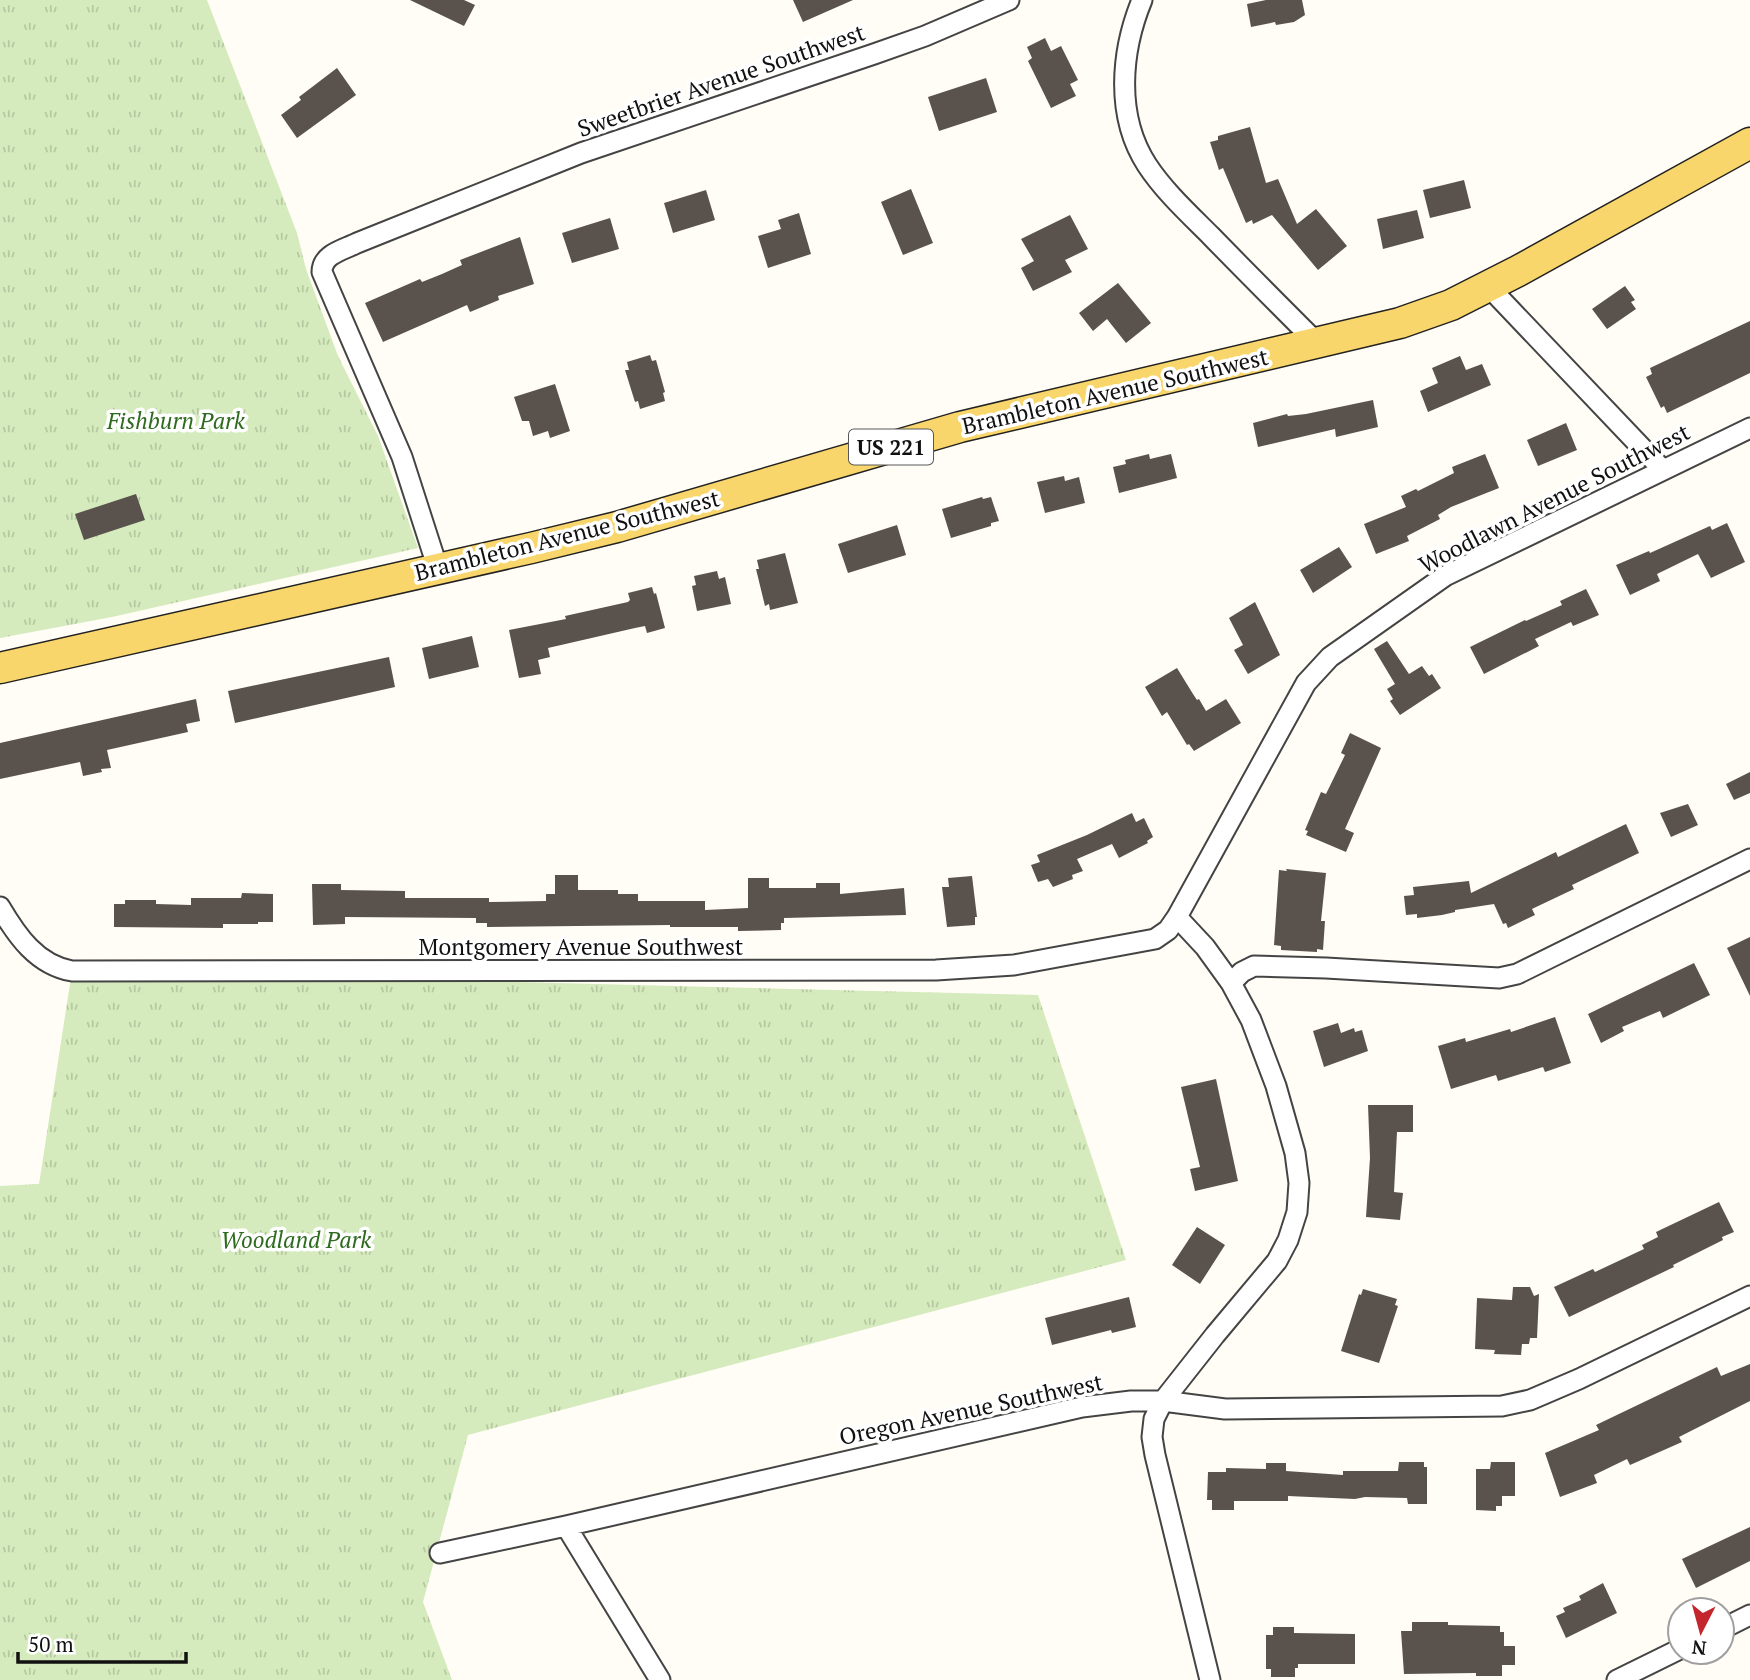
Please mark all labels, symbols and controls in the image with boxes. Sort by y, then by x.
street label: Sweetbrier Avenue Southwest [573,16,869,144]
street label: Brambleton Avenue Southwest [959,341,1272,441]
park label: Fishburn Park [106,405,246,436]
street label: Woodlawn Avenue Southwest [1413,416,1695,580]
road number: US 221 [849,430,933,464]
street label: Brambleton Avenue Southwest [411,482,723,588]
street label: Montgomery Avenue Southwest [419,931,744,962]
park label: Woodland Park [221,1224,372,1255]
street label: Oregon Avenue Southwest [836,1366,1106,1452]
north arrow [1666,1596,1736,1666]
scale bar [18,1620,186,1664]
text: 50 m [28,1630,74,1658]
text: N [1690,1635,1708,1662]

